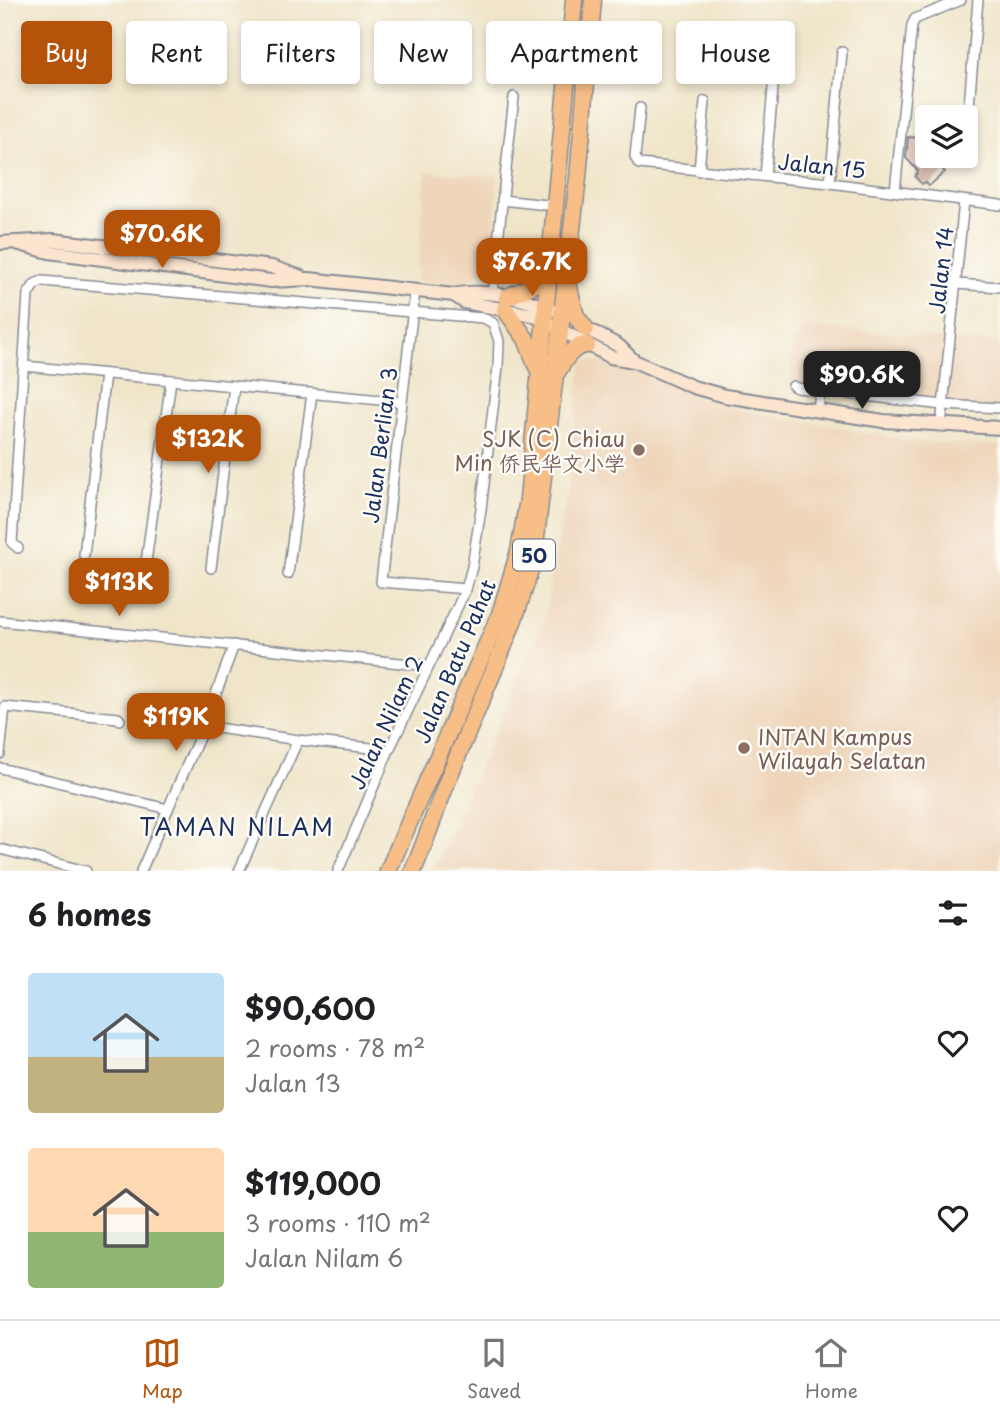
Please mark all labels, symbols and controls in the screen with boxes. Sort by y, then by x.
chip: Buy [21,21,112,84]
chip: Rent [126,21,227,84]
chip: Filters [241,21,360,84]
chip: New [374,21,472,84]
chip: Apartment [486,21,662,84]
chip: House [676,21,795,84]
map controls [915,105,978,168]
button: layers [915,105,978,168]
street label: Jalan 15 [777,144,867,186]
pin: $70.6K [105,210,219,270]
text: $70.6K [120,215,204,250]
street label: Jalan 14 [920,225,960,315]
pin: $76.7K [475,238,589,298]
text: $76.7K [492,243,572,278]
pin: $90.6K [805,352,919,411]
text: $90.6K [819,356,905,391]
street label: Jalan Berlian 3 [354,365,404,525]
pin: $132K [159,416,257,475]
text: $132K [172,420,244,455]
place label: SJK (C) Chiau Min 侨民华文小学 [455,422,625,478]
marker: SJK (C) Chiau Min 侨民华文小学 [631,442,647,458]
road number: 50 [513,540,555,570]
pin: $113K [70,558,168,618]
text: $113K [85,563,153,598]
street label: Jalan Batu Pahat [405,574,503,748]
street label: Jalan Nilam 2 [340,650,430,794]
pin: $119K [127,694,225,753]
text: $119K [143,698,209,733]
place label: INTAN Kampus Wilayah Selatan [758,720,926,776]
marker: INTAN Kampus Wilayah Selatan [736,740,752,756]
district label: TAMAN NILAM [139,809,335,844]
text: 6 homes [28,891,151,936]
icon: filters [934,894,972,932]
text: $90,600 [245,985,376,1030]
icon: home [84,1001,168,1085]
icon: heart [934,1024,972,1062]
text: 2 rooms · 78 m² [245,1030,425,1065]
text: Jalan 13 [245,1065,341,1100]
text: $119,000 [245,1160,381,1205]
icon: home [84,1176,168,1260]
icon: heart [934,1199,972,1237]
text: 3 rooms · 110 m² [245,1205,431,1240]
text: Jalan Nilam 6 [245,1240,403,1275]
tab: Map [142,1334,183,1404]
tab: Saved [467,1334,521,1404]
tab: Home [805,1334,858,1404]

